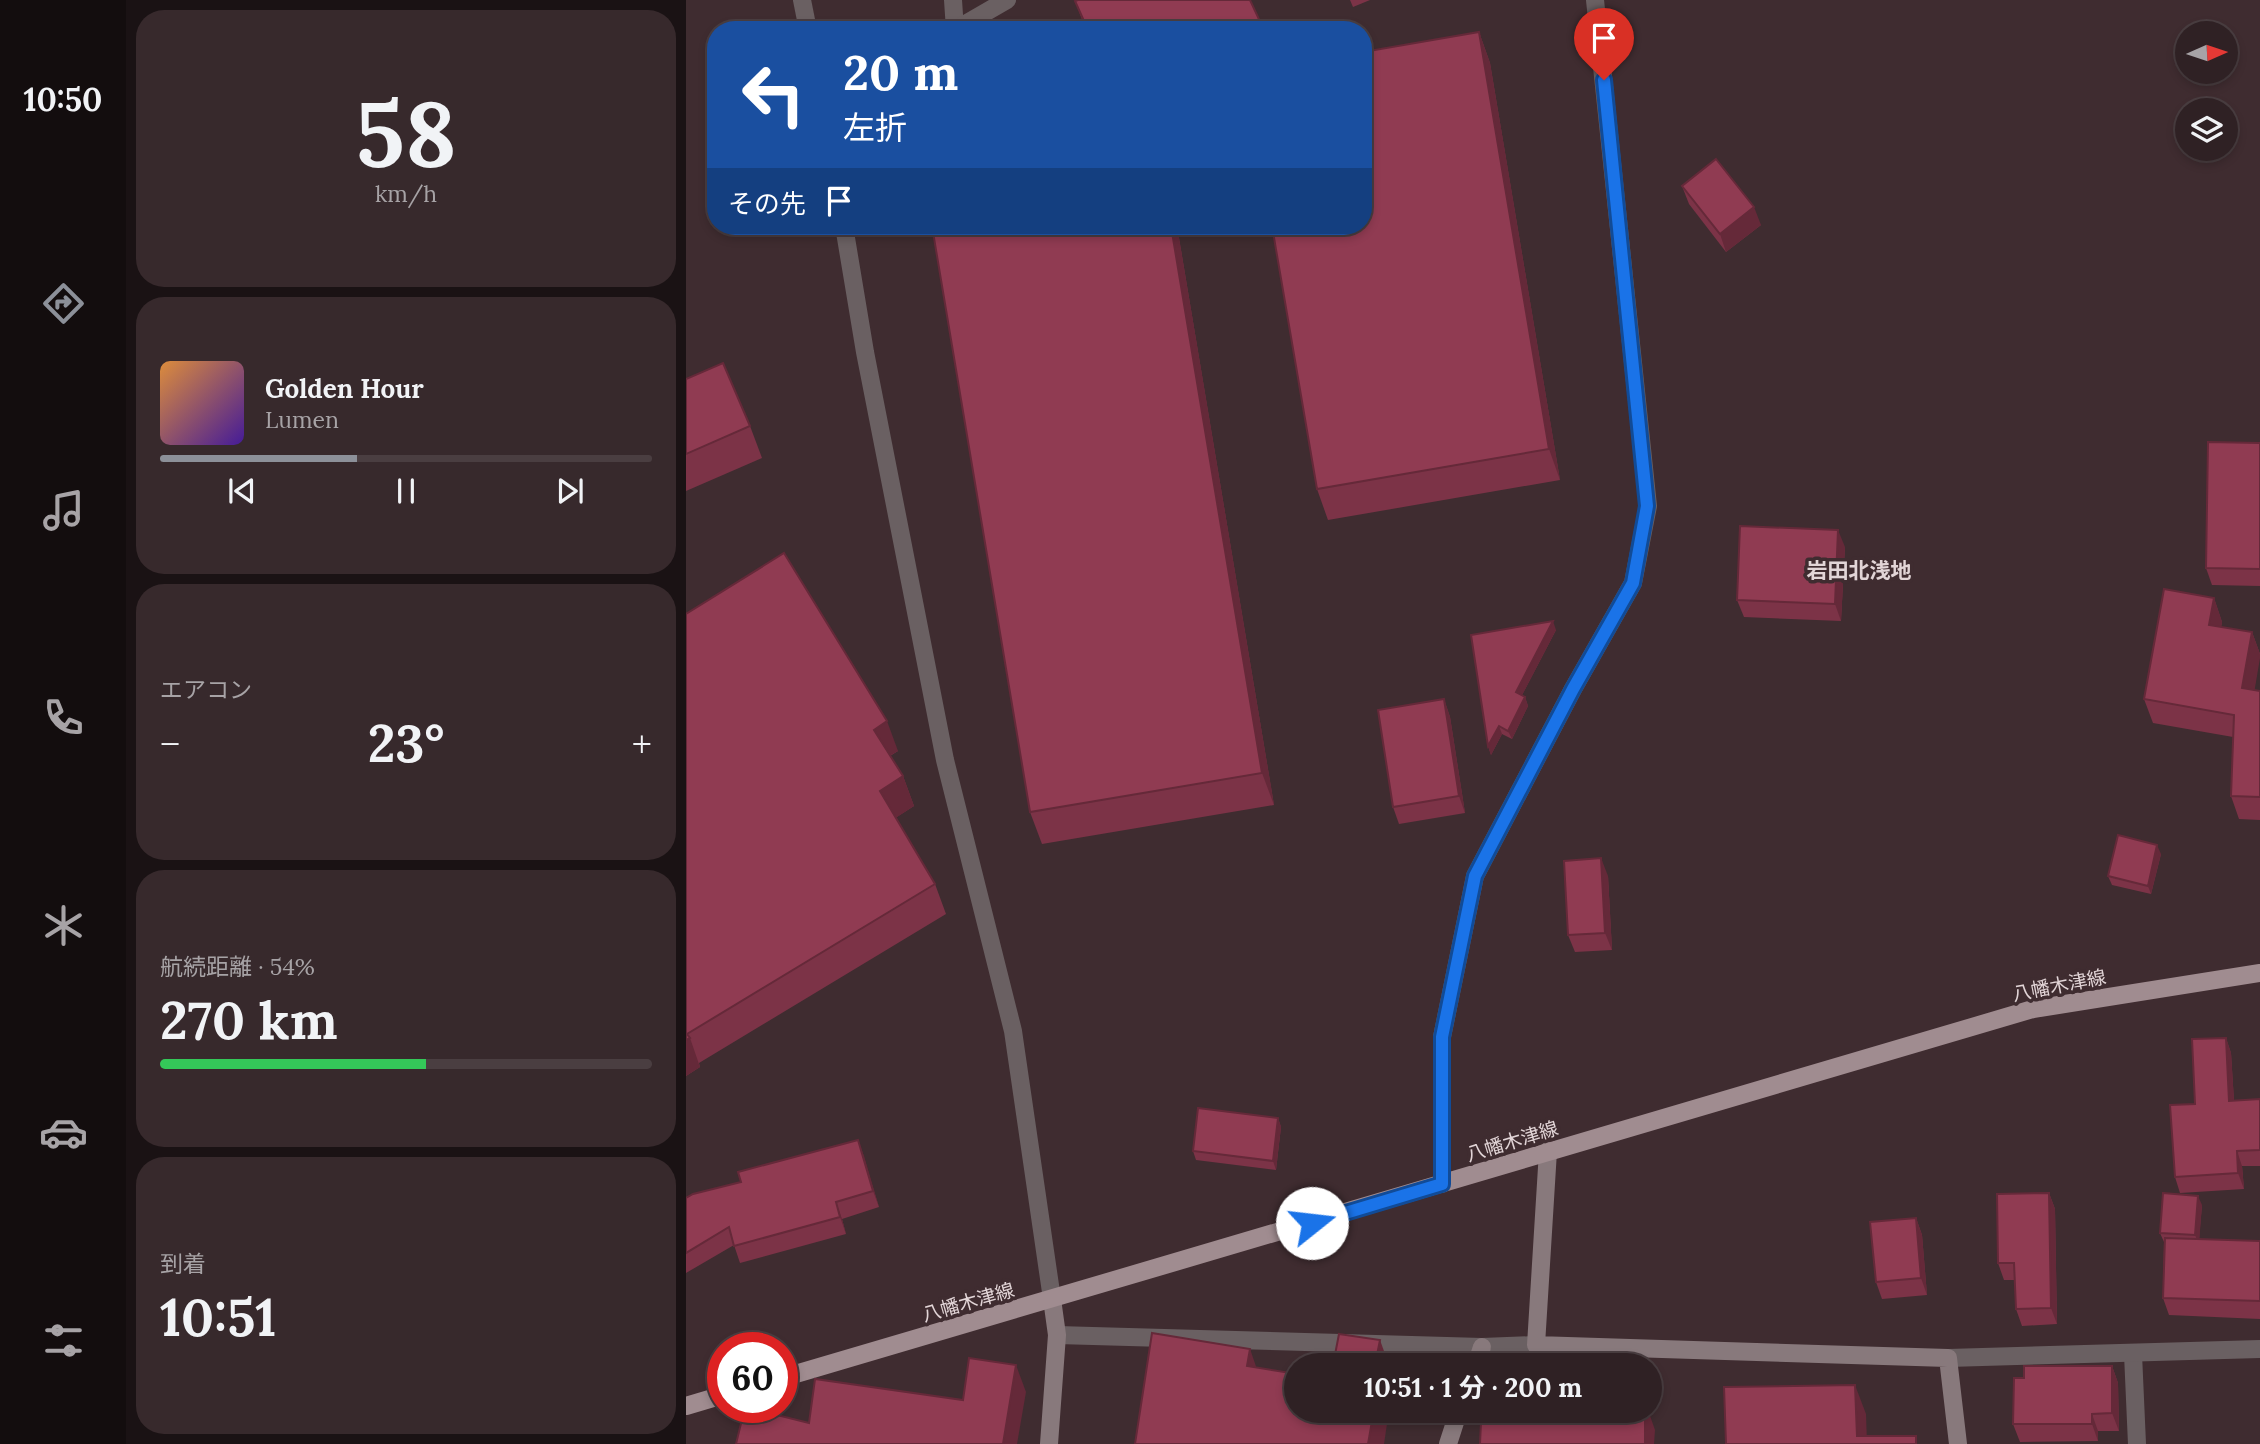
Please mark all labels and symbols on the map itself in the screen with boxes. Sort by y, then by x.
pin [1574,8,1634,80]
north arrow [2175,21,2238,84]
district label: 岩田北浅地 [1807,557,1912,584]
street label: 八幡木津線 [2010,964,2108,1006]
street label: 八幡木津線 [1463,1116,1561,1166]
position arrow [1275,1186,1349,1260]
street label: 八幡木津線 [919,1277,1017,1327]
speed limit sign: 60 [707,1332,798,1423]

